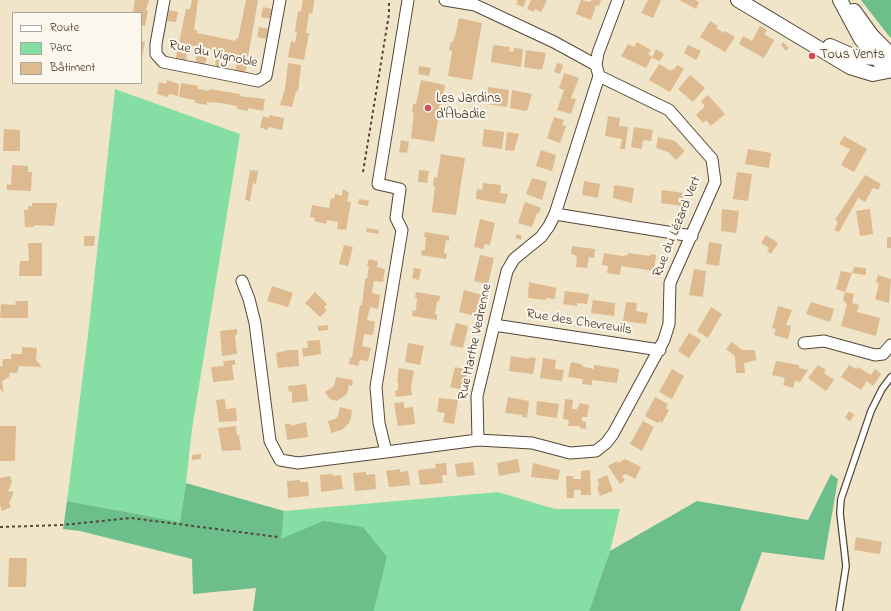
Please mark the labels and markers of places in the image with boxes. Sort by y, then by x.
place label: Tous Vents [820,48,885,64]
marker: Tous Vents [807,51,817,61]
place label: Les Jardins d'Abadie [436,92,501,124]
marker: Les Jardins d'Abadie [423,103,433,113]

